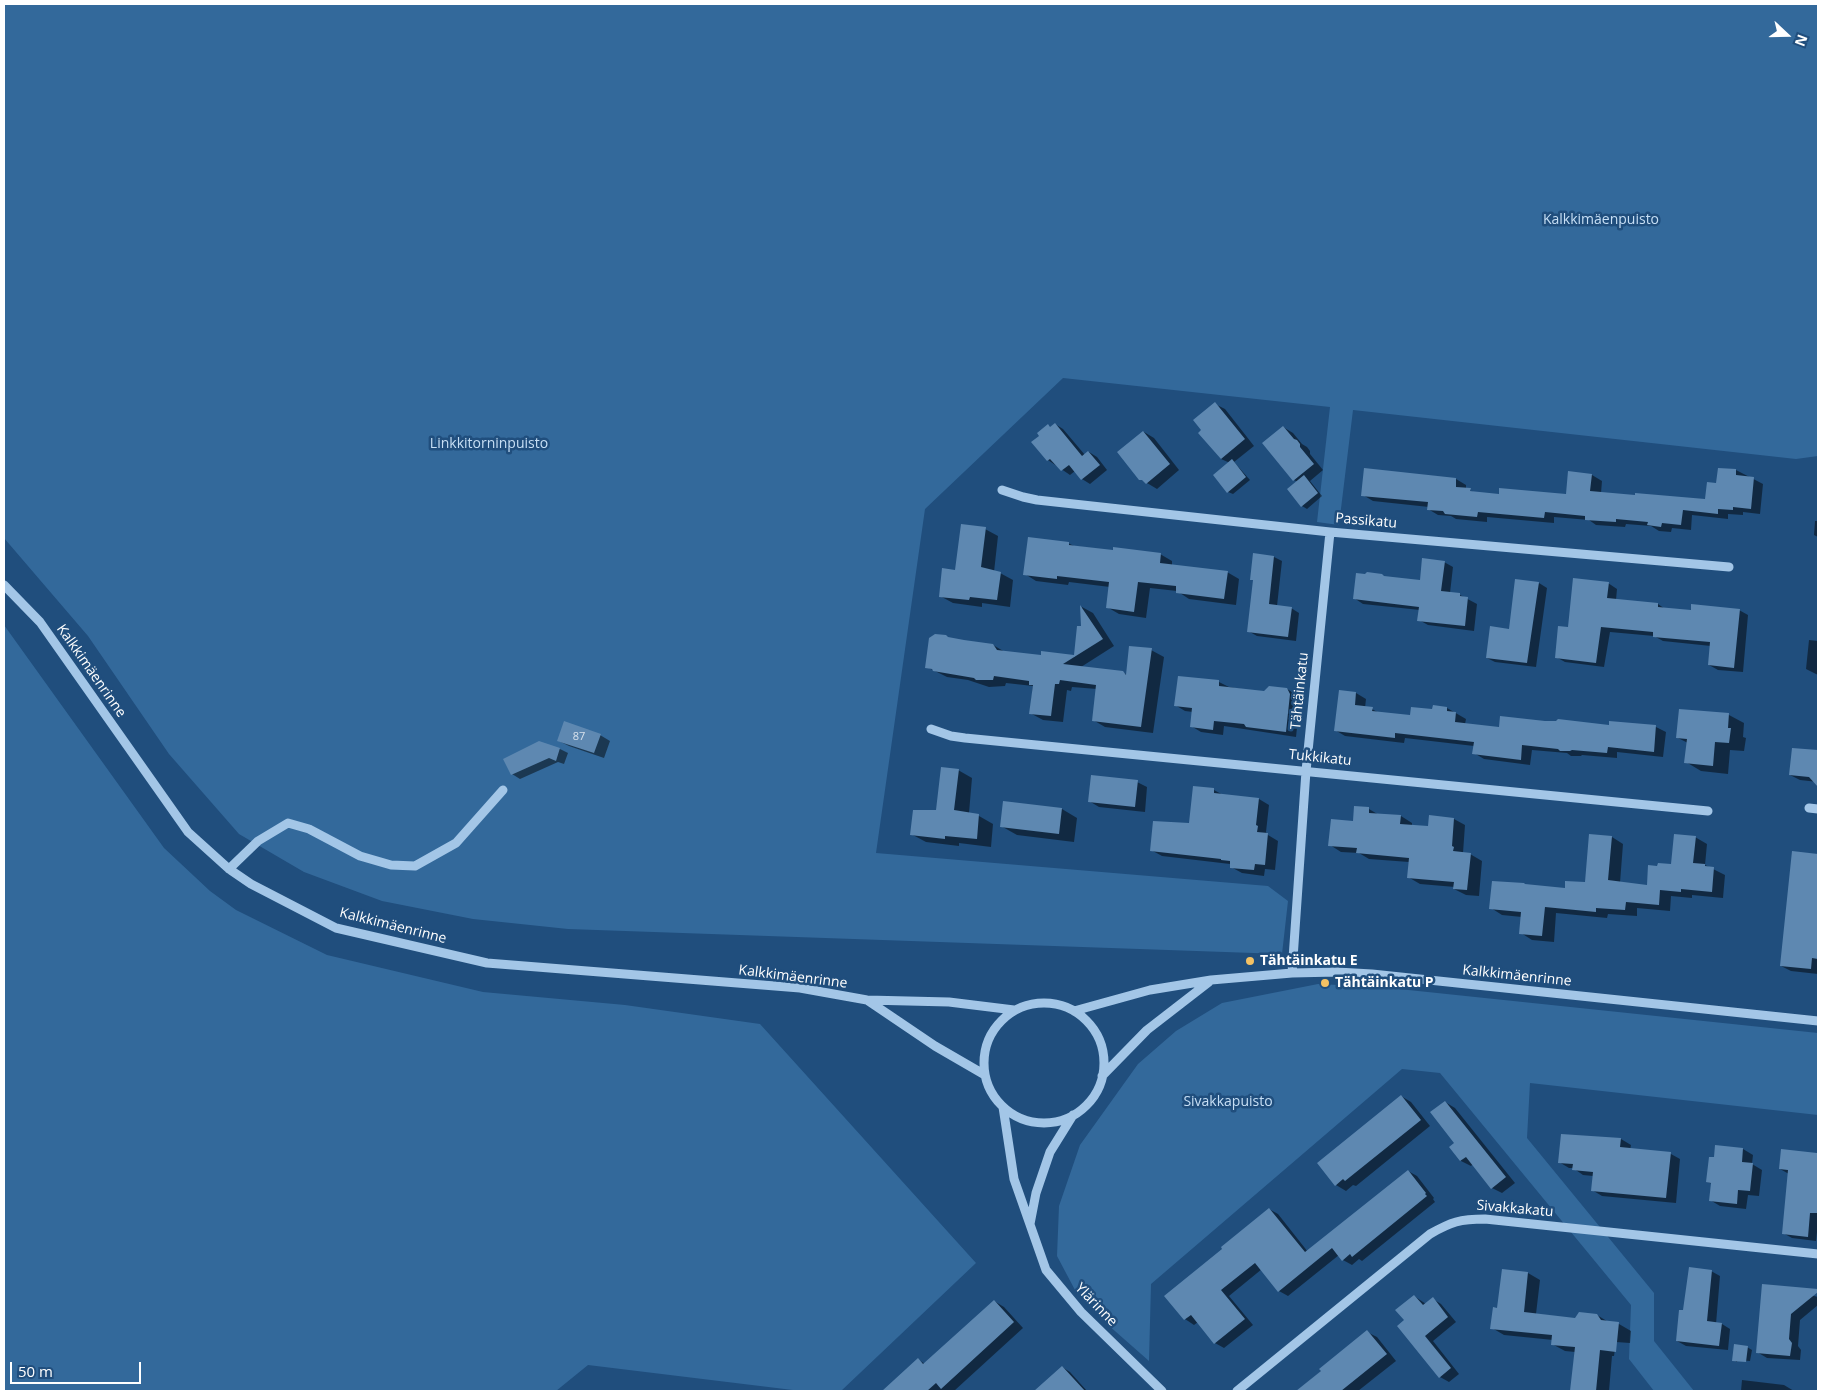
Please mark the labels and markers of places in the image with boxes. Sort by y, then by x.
place label: Tähtäinkatu E [1260,953,1358,969]
marker: Tähtäinkatu E [1244,955,1256,967]
place label: Tähtäinkatu P [1335,975,1434,991]
marker: Tähtäinkatu P [1319,977,1331,989]

